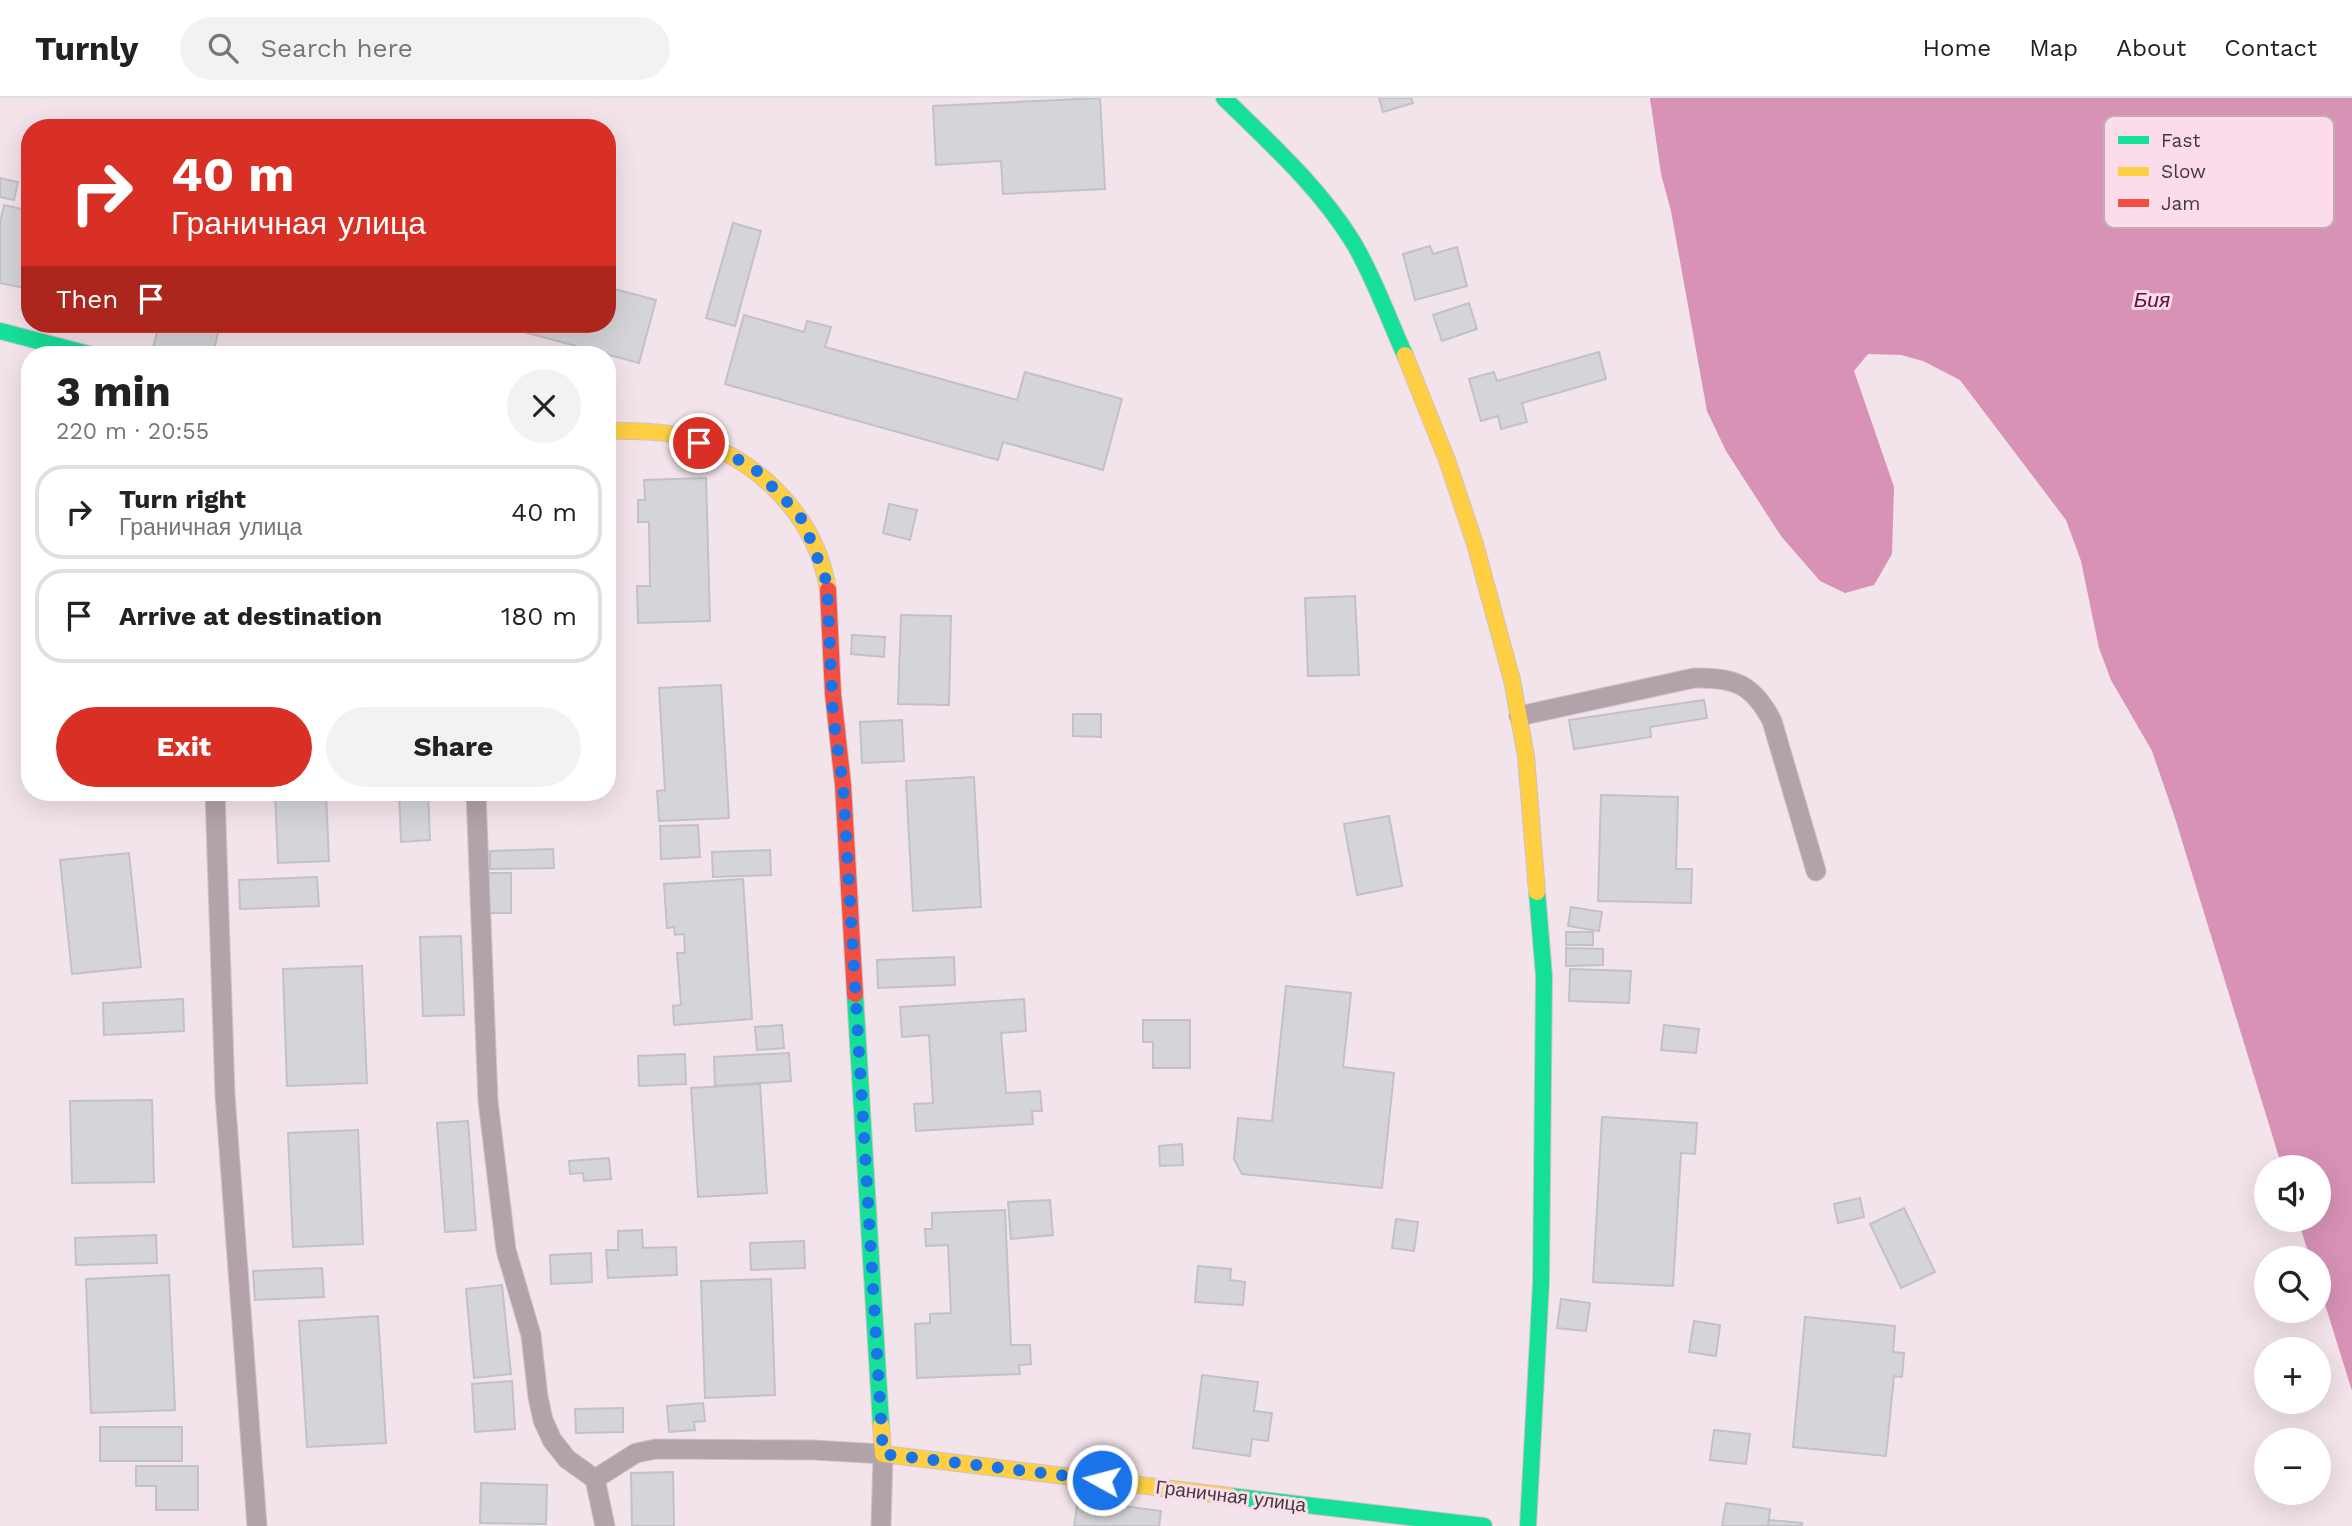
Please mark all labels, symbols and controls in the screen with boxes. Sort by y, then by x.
search box [180,17,670,80]
text: Turnly [35,29,138,68]
icon: search [204,29,242,67]
text: Search here [260,33,413,63]
text: Home [1923,34,1991,62]
text: Map [2029,34,2078,62]
text: About [2116,34,2186,62]
text: Contact [2224,34,2317,62]
legend [2104,116,2334,228]
text: Fast [2161,129,2200,152]
text: 40 m [171,145,294,203]
icon: right [56,147,147,238]
text: Slow [2161,160,2206,183]
text: Jam [2161,192,2200,215]
text: Граничная улица [171,204,426,242]
icon: arrive [132,280,170,318]
text: Then [56,284,118,314]
water label: Бия [2134,287,2170,312]
text: 3 min [56,367,171,416]
button: close [507,369,581,443]
pin [669,413,729,473]
text: 220 m · 20:55 [56,418,209,445]
icon: arrive [680,424,718,462]
text: Turn right [119,484,246,514]
icon: right [60,493,98,531]
text: 40 m [511,497,577,527]
text: Граничная улица [119,514,302,541]
icon: arrive [60,597,98,635]
text: Arrive at destination [119,601,382,631]
text: 180 m [501,601,577,631]
button: Exit [56,707,312,787]
button: Share [326,707,581,787]
map controls [2254,1155,2331,1505]
button: sound [2254,1155,2331,1232]
button: search [2254,1246,2331,1323]
button: + [2254,1337,2331,1414]
button: − [2254,1428,2331,1505]
position arrow [1065,1443,1139,1517]
street label: Граничная улица [1154,1475,1308,1517]

